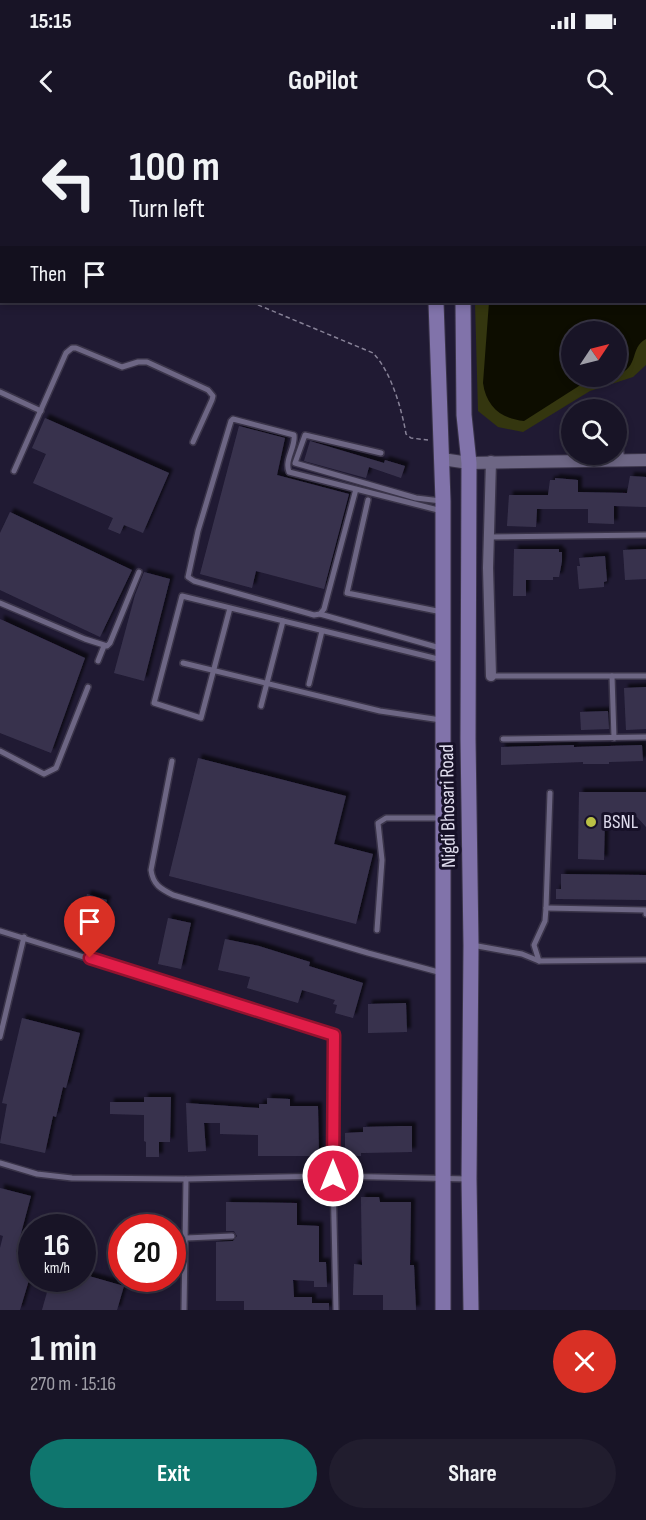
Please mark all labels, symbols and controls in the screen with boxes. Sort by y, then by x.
text: 15:15 [30,8,72,35]
icon: back [30,65,63,98]
text: GoPilot [288,65,358,97]
icon: search [583,65,616,98]
text: 100 m [129,142,220,193]
icon: left [30,144,108,222]
text: Turn left [129,193,205,225]
icon: arrive [78,258,111,291]
text: Then [30,261,66,288]
north arrow [561,321,627,387]
map controls [561,321,627,465]
button: search [561,399,627,465]
street label: Nigdi Bhosari Road [435,744,461,868]
place label: BSNL [603,810,639,834]
marker: BSNL [584,815,598,829]
pin [64,896,115,958]
icon: arrive [73,905,106,938]
position arrow [301,1144,365,1208]
speed limit sign: 20 [108,1214,186,1292]
text: 16 [44,1228,70,1264]
text: km/h [44,1259,70,1278]
text: 1 min [30,1328,97,1371]
button: close [553,1330,616,1393]
text: 270 m · 15:16 [30,1372,116,1396]
button: Exit [30,1439,317,1508]
button: Share [329,1439,616,1508]

